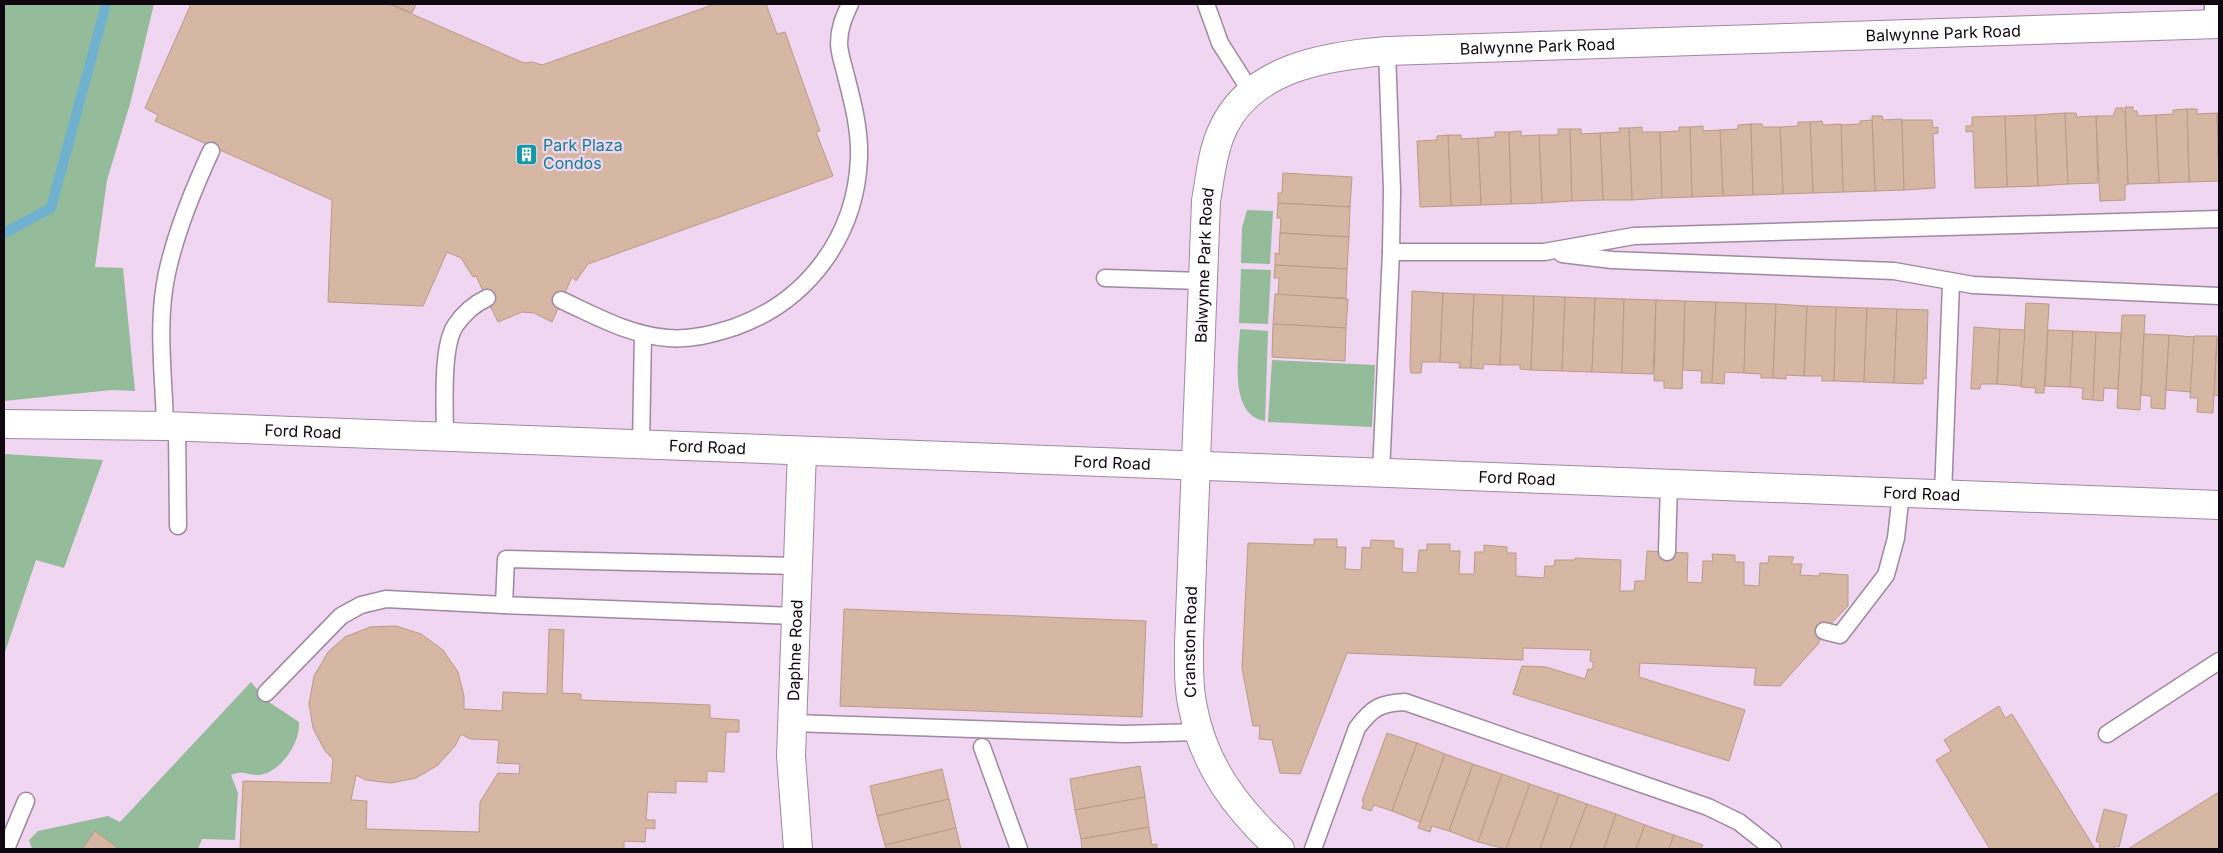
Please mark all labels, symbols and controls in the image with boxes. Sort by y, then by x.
street label: Balwynne Park Road [1865,20,2021,45]
street label: Balwynne Park Road [1459,34,1615,59]
place label: Park Plaza Condos [543,135,623,173]
building icon: Park Plaza Condos [515,142,539,166]
street label: Balwynne Park Road [1191,186,1218,343]
street label: Ford Road [264,420,342,443]
street label: Ford Road [669,435,746,458]
street label: Ford Road [1073,451,1151,474]
street label: Ford Road [1478,467,1556,489]
street label: Ford Road [1883,482,1961,505]
street label: Cranston Road [1179,586,1201,699]
street label: Daphne Road [783,599,807,701]

